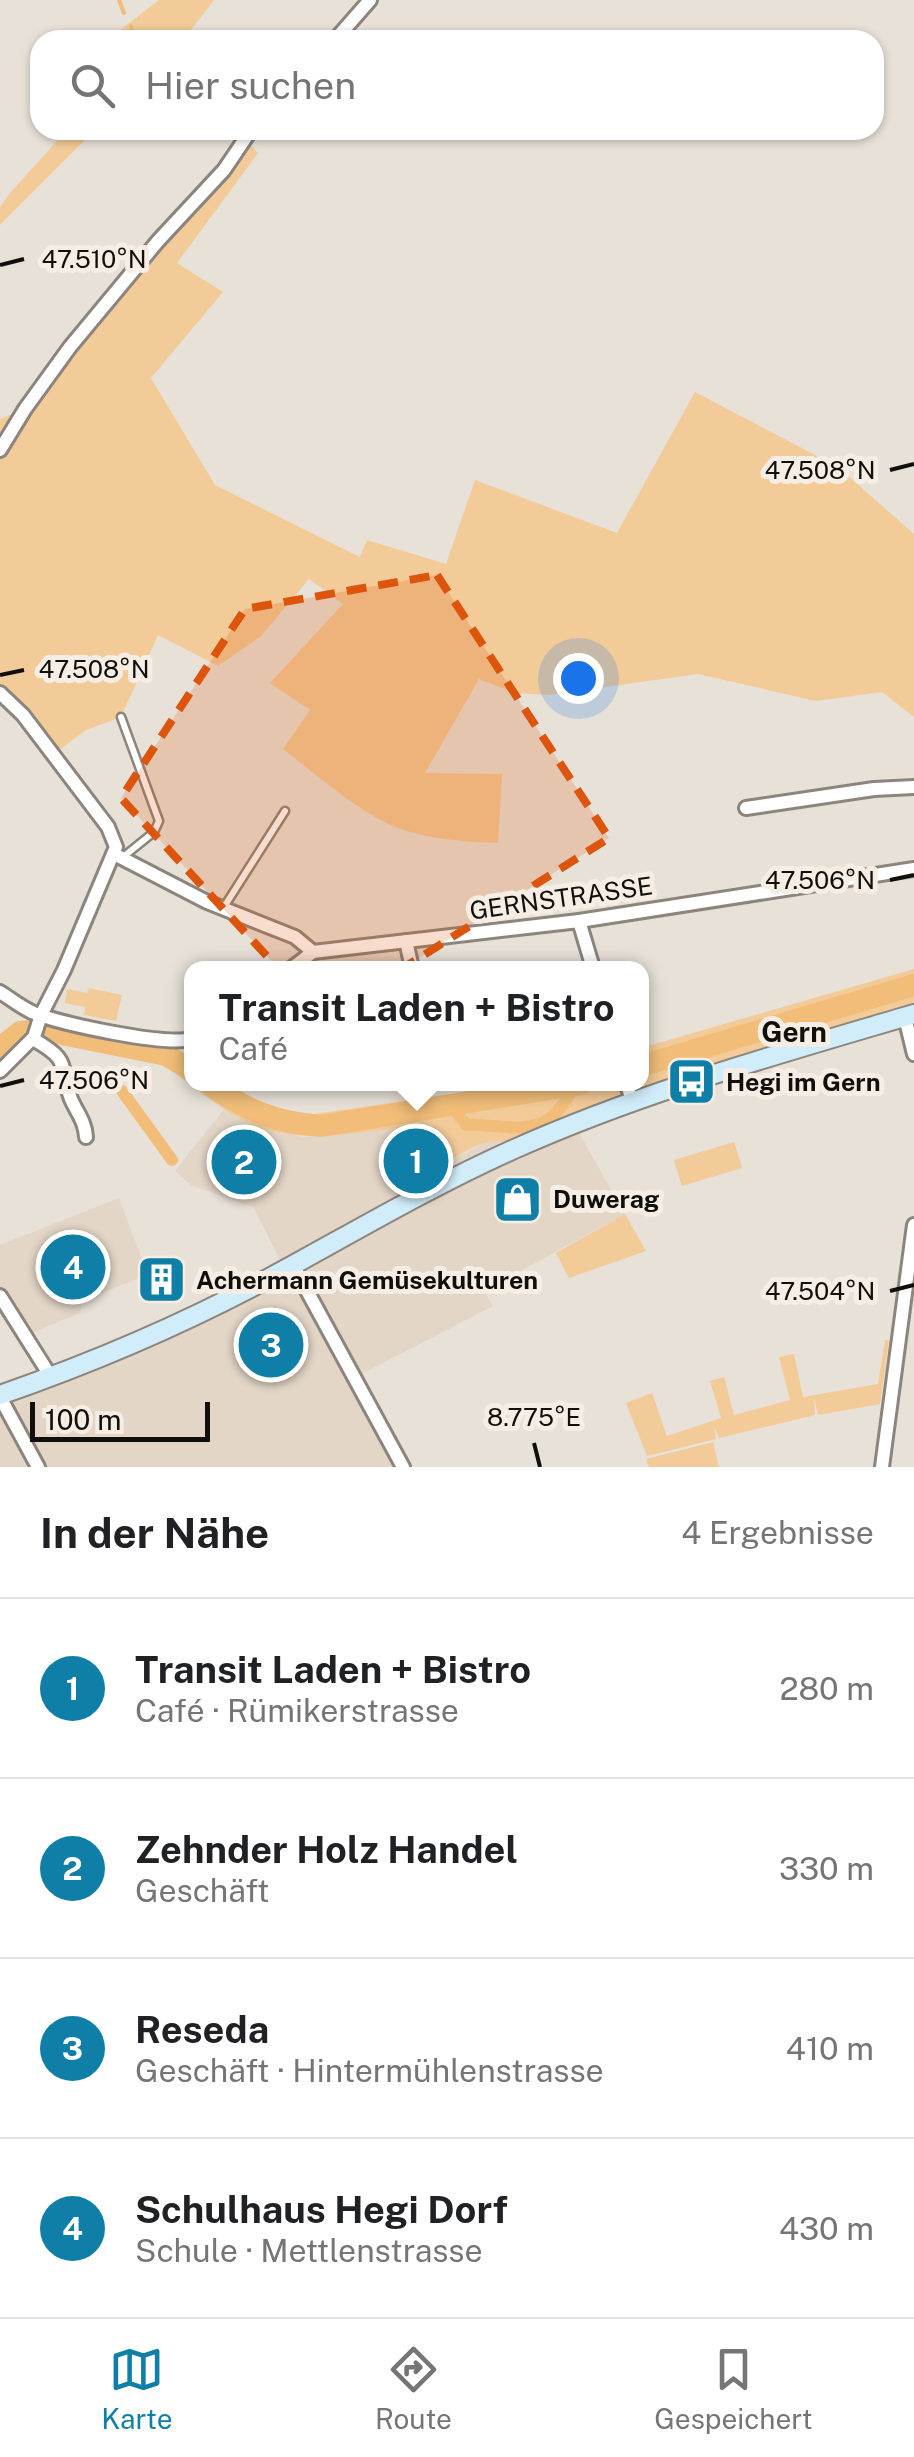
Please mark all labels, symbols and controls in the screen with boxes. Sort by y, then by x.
search box [30,30,884,140]
icon: search [65,58,120,113]
text: Hier suchen [145,63,356,108]
text: 47.510°N [41,244,147,274]
text: 47.508°N [764,455,876,485]
your location [553,653,604,704]
text: 47.508°N [38,654,150,684]
text: 47.506°N [765,865,875,895]
street label: GERNSTRASSE [468,870,654,926]
popup [184,961,649,1091]
text: Transit Laden + Bistro [218,985,615,1030]
district label: Gern [761,1015,827,1048]
text: Café [218,1030,288,1067]
bus stop icon: Hegi im Gern [665,1056,717,1108]
text: 47.506°N [39,1065,149,1095]
place label: Hegi im Gern [726,1067,880,1097]
pin: 2 [212,1124,276,1200]
pin: 1 [384,1124,448,1198]
shop icon: Duwerag [492,1173,544,1225]
place label: Duwerag [553,1184,660,1214]
pin: 4 [40,1230,106,1304]
building icon: Achermann Gemüsekulturen [135,1254,187,1306]
place label: Achermann Gemüsekulturen [196,1265,538,1295]
text: 47.504°N [765,1276,875,1306]
pin: 3 [238,1308,304,1382]
scale bar [30,1397,210,1442]
text: 8.775°E [487,1402,581,1432]
text: 100 m [45,1403,122,1436]
text: In der Nähe [40,1508,269,1557]
text: 4 Ergebnisse [681,1514,874,1551]
text: Transit Laden + Bistro [135,1647,531,1692]
text: 1 [66,1670,79,1707]
text: 280 m [779,1670,874,1707]
text: Café · Rümikerstrasse [135,1692,459,1729]
text: Zehnder Holz Handel [135,1827,518,1872]
text: 2 [62,1850,83,1887]
text: 330 m [779,1850,874,1887]
text: Geschäft [135,1872,270,1909]
text: Reseda [135,2007,269,2052]
text: 3 [62,2030,83,2067]
text: 410 m [786,2030,874,2067]
text: Geschäft · Hintermühlenstrasse [135,2052,604,2089]
text: Schulhaus Hegi Dorf [135,2187,508,2232]
text: 4 [62,2210,83,2247]
text: 430 m [779,2210,874,2247]
text: Schule · Mettlenstrasse [135,2232,483,2269]
tab: Karte [101,2342,173,2435]
tab: Route [375,2342,452,2435]
tab: Gespeichert [654,2342,813,2435]

